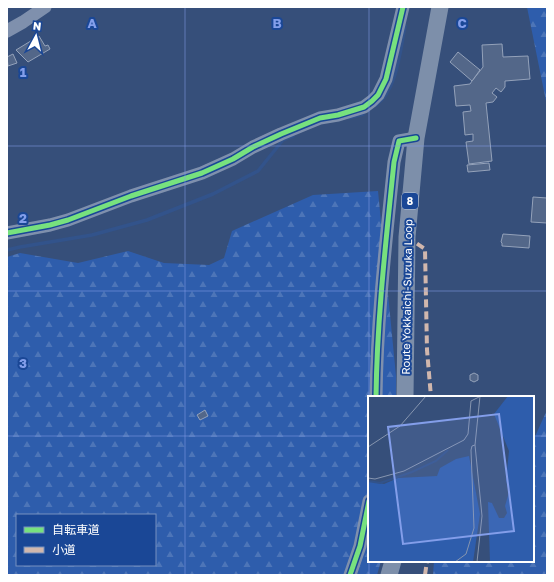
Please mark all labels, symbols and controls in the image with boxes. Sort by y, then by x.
text: A [87,15,97,31]
text: B [272,15,282,31]
text: C [457,15,467,31]
north arrow [16,16,56,56]
text: N [32,19,42,33]
text: 1 [20,64,27,80]
road number: 8 [402,193,418,209]
text: 2 [19,210,27,226]
street label: Route Yokkaichi-Suzuka Loop [399,219,414,375]
text: 3 [19,355,27,371]
inset map [368,396,534,562]
legend [16,514,156,566]
text: 自転車道 [52,522,100,537]
text: 小道 [52,542,76,557]

